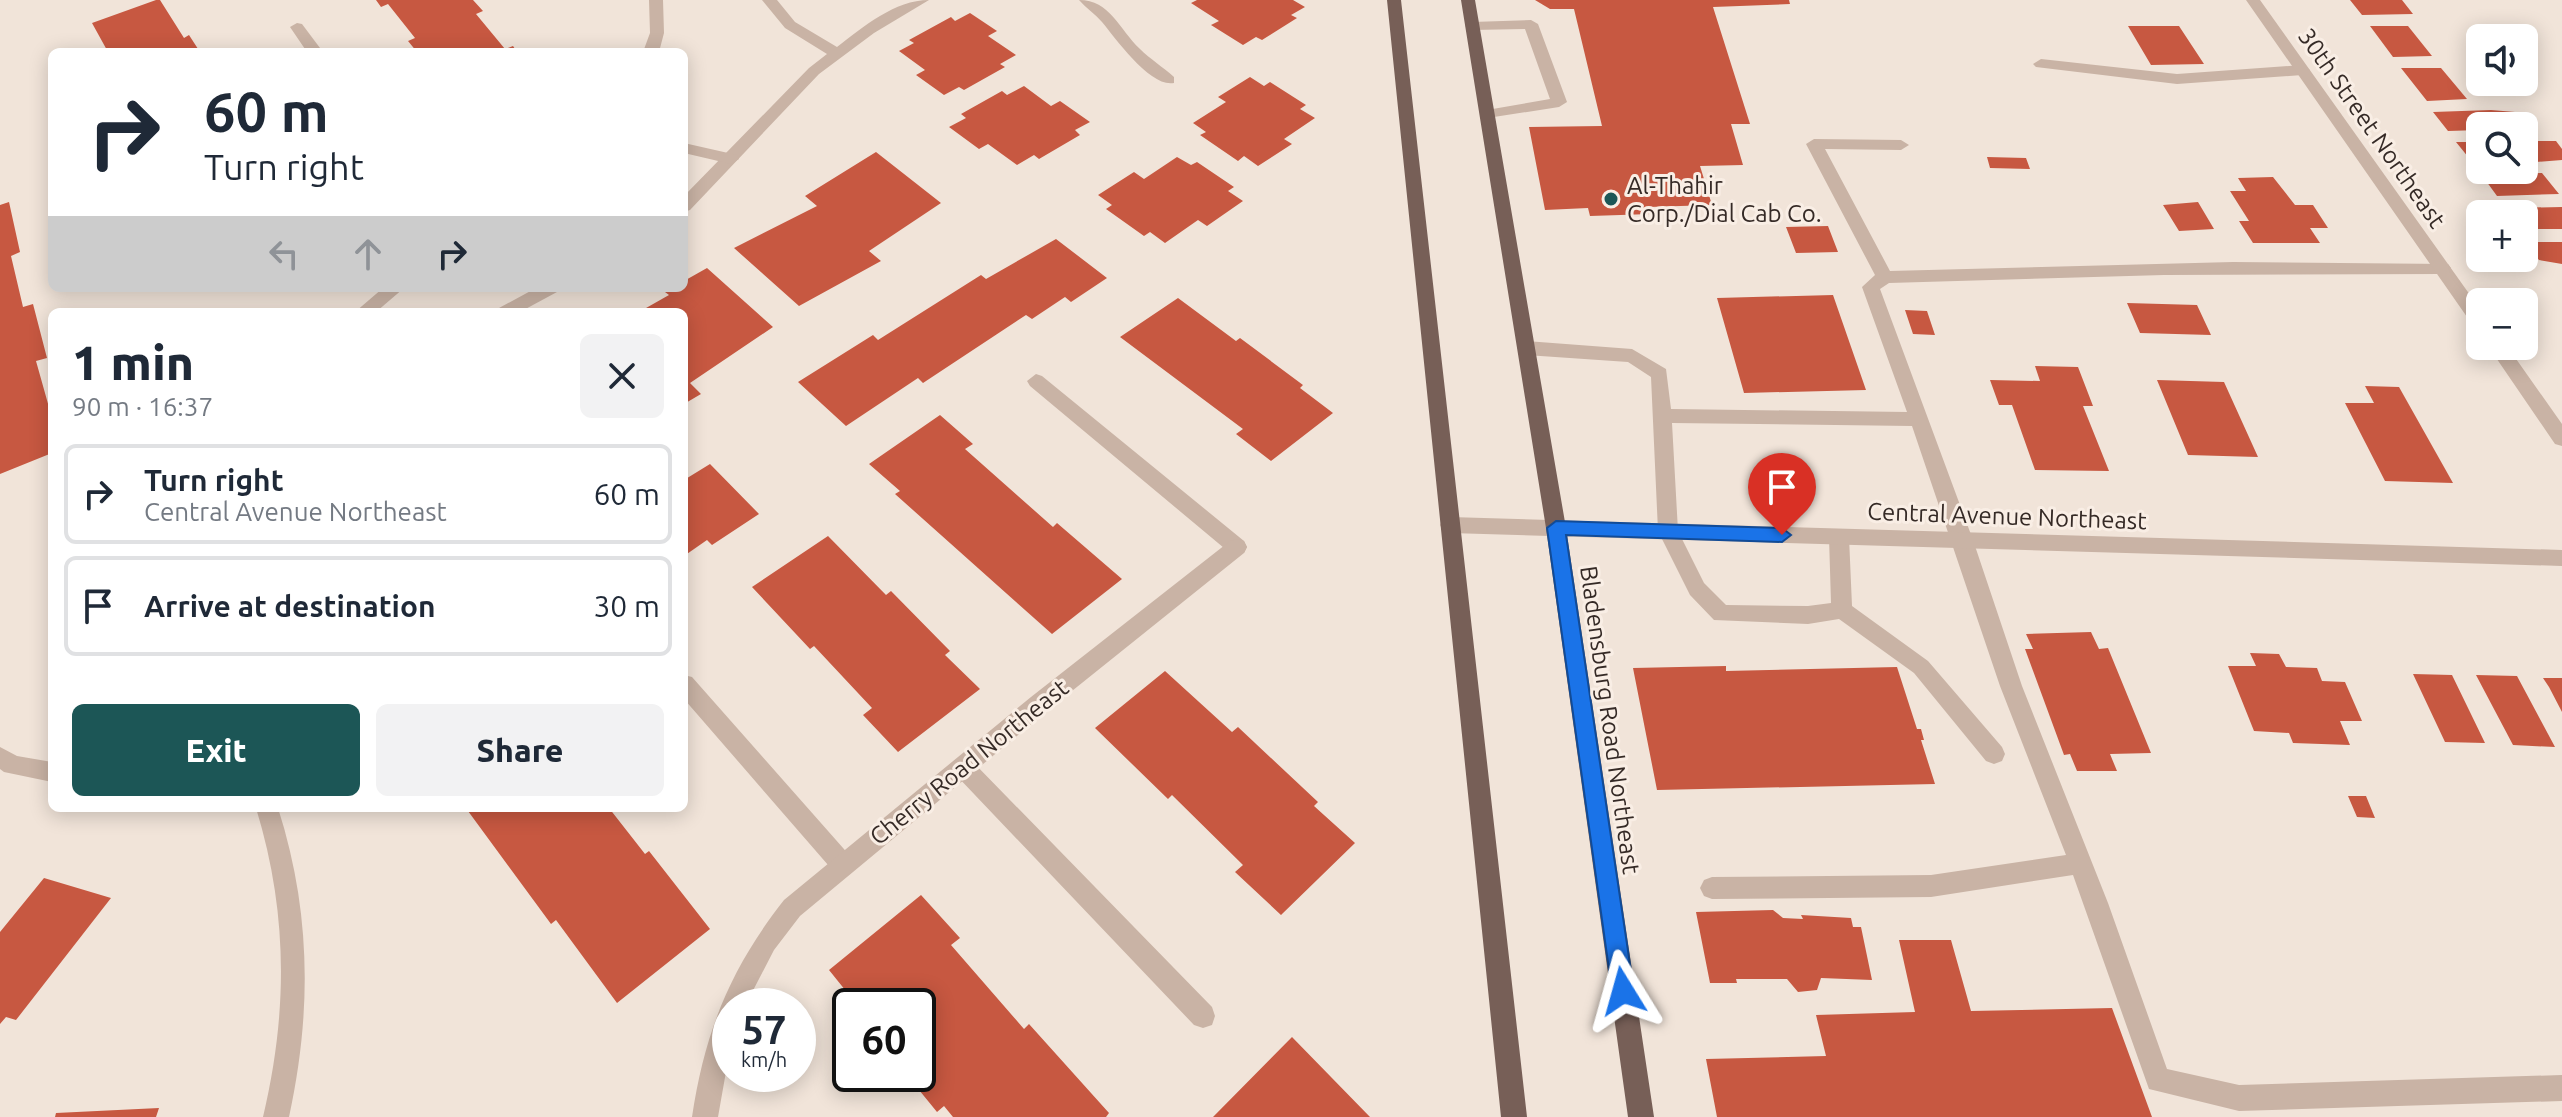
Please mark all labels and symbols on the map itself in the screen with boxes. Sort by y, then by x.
street label: 30th Street Northeast [2293,23,2451,233]
place label: Al-Thahir Corp./Dial Cab Co. [1627,172,1822,227]
marker: Al-Thahir Corp./Dial Cab Co. [1602,190,1620,208]
pin [1748,453,1816,535]
street label: Central Avenue Northeast [1867,498,2148,534]
street label: Bladensburg Road Northeast [1575,564,1645,876]
street label: Cherry Road Northeast [864,673,1074,850]
position arrow [1581,949,1665,1033]
speed limit sign: 60 [832,988,936,1092]

